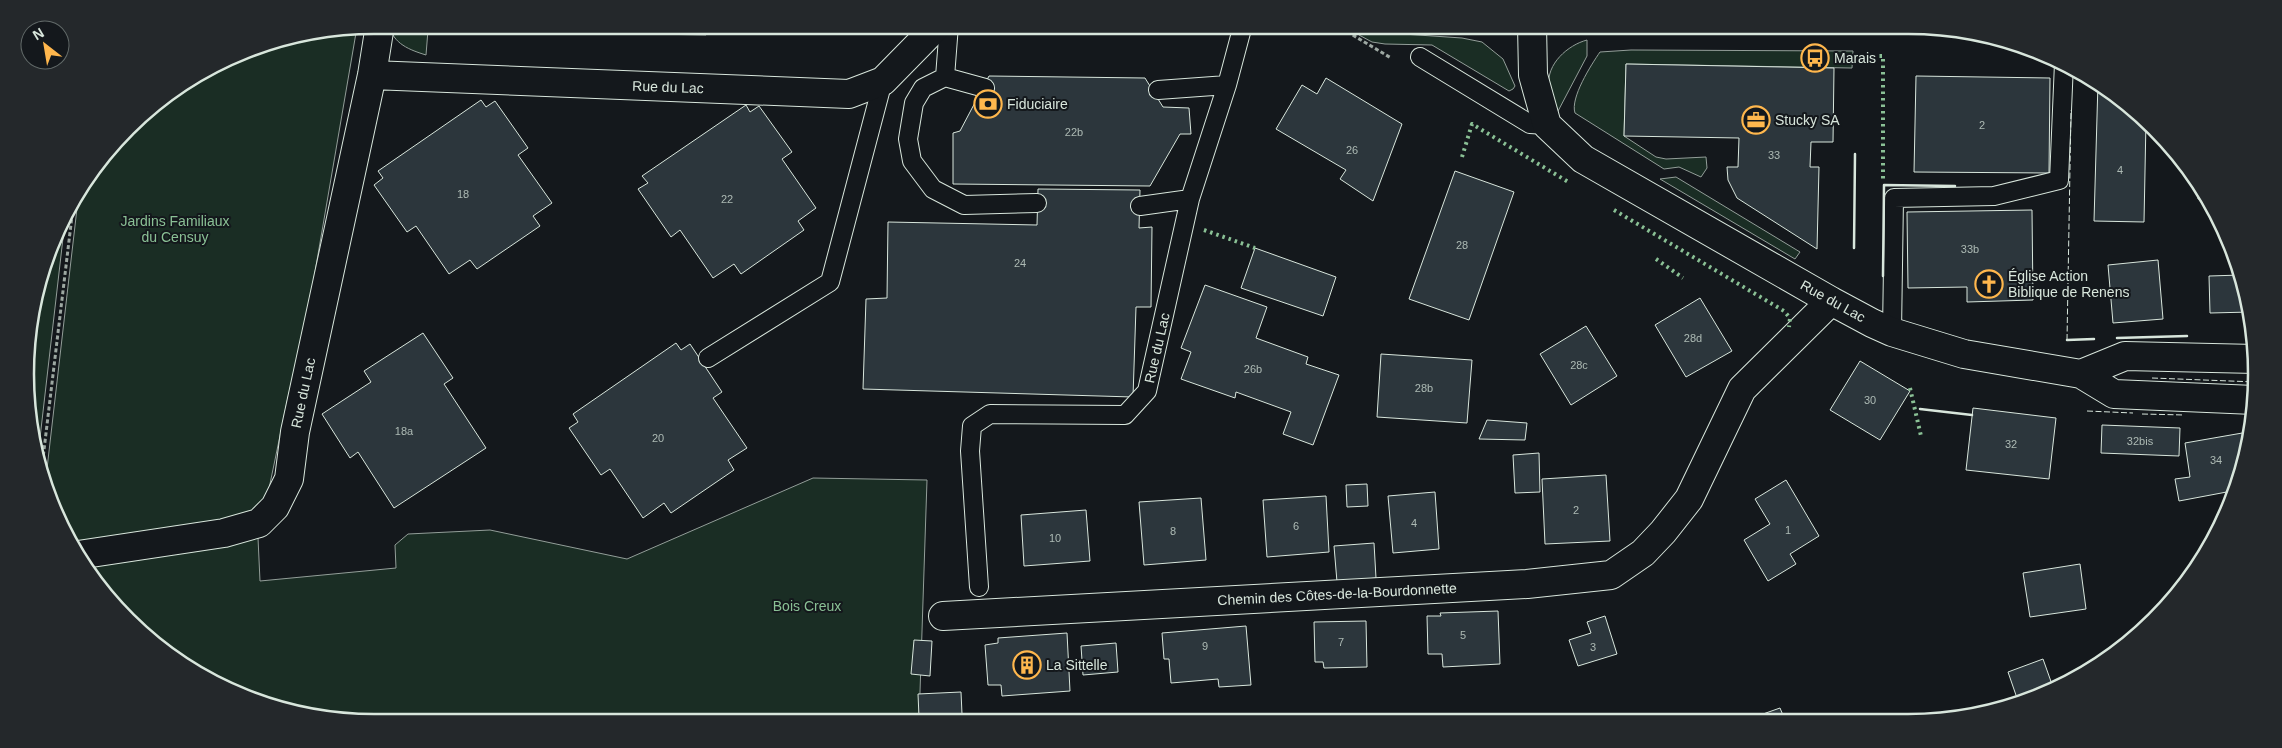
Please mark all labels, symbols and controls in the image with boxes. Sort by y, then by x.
north arrow [20,20,70,70]
text: N [30,24,47,43]
bus stop icon: Marais [1800,43,1830,73]
place label: Marais [1834,50,1876,66]
street label: Rue du Lac [632,78,704,96]
bank icon: Fiduciaire [973,89,1003,119]
place label: Fiduciaire [1007,96,1068,112]
office icon: Stucky SA [1741,105,1771,135]
place label: Stucky SA [1775,112,1840,128]
house number: 2 [1979,119,1985,131]
house number: 22b [1065,126,1083,138]
house number: 26 [1346,144,1358,156]
house number: 33 [1768,149,1780,161]
house number: 4 [2117,164,2123,176]
house number: 18 [457,188,469,200]
house number: 22 [721,193,733,205]
park label: Jardins Familiaux du Censuy [121,213,229,245]
house number: 28 [1456,239,1468,251]
house number: 33b [1961,243,1979,255]
house number: 24 [1014,257,1026,269]
place label: Église Action Biblique de Renens [2008,268,2129,300]
church icon: Église Action Biblique de Renens [1974,269,2004,299]
street label: Rue du Lac [1798,277,1868,325]
street label: Rue du Lac [1141,311,1173,385]
house number: 28d [1684,332,1702,344]
street label: Rue du Lac [288,356,318,430]
house number: 28c [1570,359,1588,371]
house number: 26b [1244,363,1262,375]
house number: 28b [1415,382,1433,394]
house number: 30 [1864,394,1876,406]
house number: 18a [395,425,414,437]
house number: 20 [652,432,664,444]
house number: 32bis [2127,435,2154,447]
house number: 32 [2005,438,2017,450]
house number: 34 [2210,454,2222,466]
house number: 2 [1573,504,1579,516]
house number: 4 [1411,517,1417,529]
house number: 6 [1293,520,1299,532]
house number: 1 [1785,524,1791,536]
house number: 8 [1170,525,1176,537]
house number: 10 [1049,532,1061,544]
street label: Chemin des Côtes-de-la-Bourdonnette [1217,580,1457,608]
park label: Bois Creux [773,598,841,614]
house number: 5 [1460,629,1466,641]
house number: 7 [1338,636,1344,648]
house number: 9 [1202,640,1208,652]
house number: 3 [1590,641,1596,653]
building icon: La Sittelle [1012,650,1042,680]
place label: La Sittelle [1046,657,1108,673]

